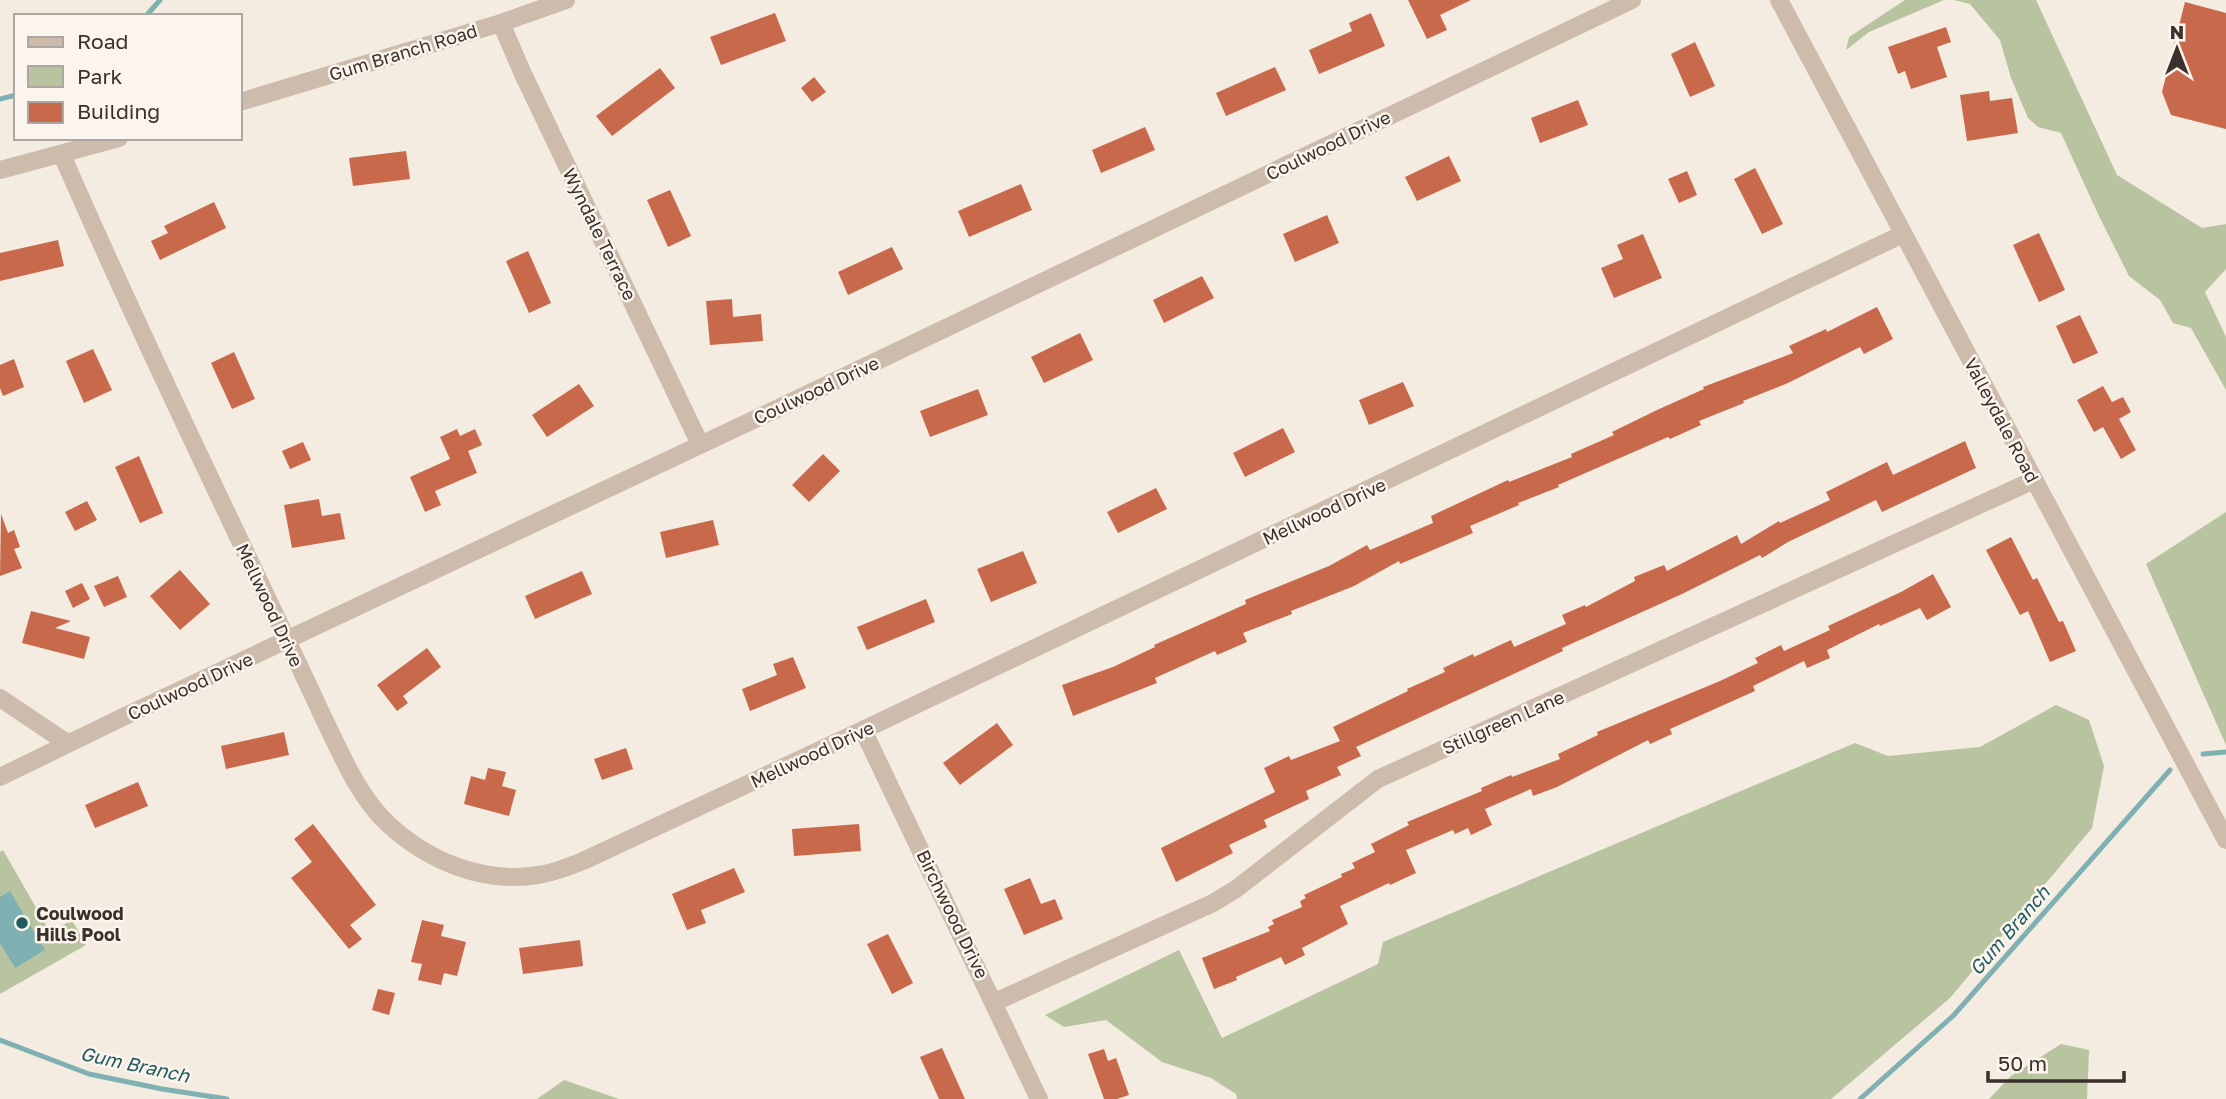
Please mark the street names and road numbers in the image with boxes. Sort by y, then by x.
street label: Gum Branch Road [326,19,480,85]
street label: Coulwood Drive [1262,105,1394,185]
street label: Wyndale Terrace [558,164,642,304]
street label: Coulwood Drive [750,351,882,429]
street label: Valleydale Road [1960,354,2044,486]
street label: Mellwood Drive [1259,473,1389,549]
street label: Mellwood Drive [232,540,308,670]
street label: Coulwood Drive [124,647,256,725]
street label: Stillgreen Lane [1439,685,1567,759]
street label: Mellwood Drive [747,716,877,792]
street label: Birchwood Drive [912,846,994,982]

